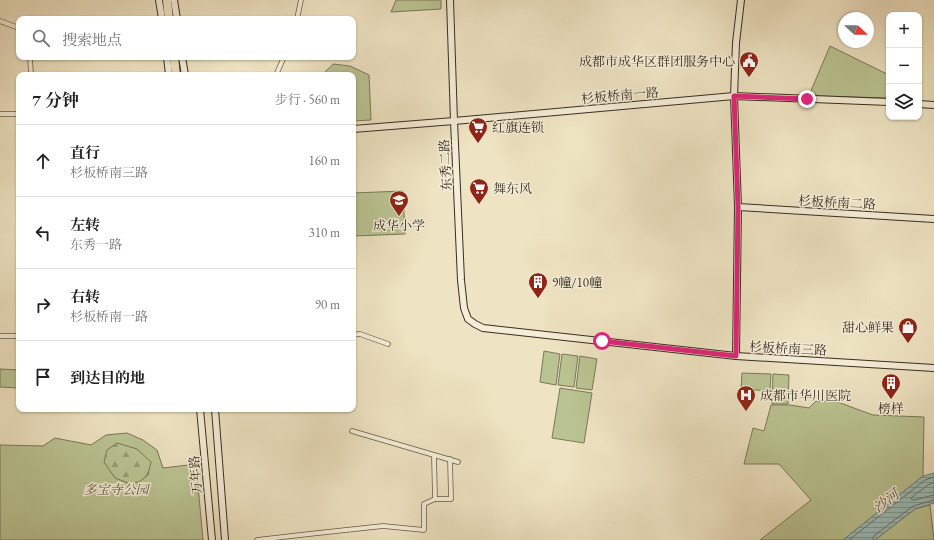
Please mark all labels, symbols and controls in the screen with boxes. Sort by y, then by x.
north arrow [838,12,874,48]
map controls [886,12,922,120]
button: + [886,12,922,48]
search box [16,16,356,60]
icon: search [30,27,52,49]
text: 搜索地点 [62,30,122,49]
button: − [886,48,922,84]
public building icon: 成都市成华区群团服务中心 [738,50,760,78]
place label: 成都市成华区群团服务中心 [579,53,735,70]
street label: 杉板桥南一路 [580,84,660,107]
button: layers [886,84,922,120]
text: 7 分钟 [32,89,79,111]
route end [798,90,816,108]
text: 步行 · 560 m [275,91,340,108]
supermarket icon: 红旗连锁 [467,116,489,144]
place label: 红旗连锁 [492,119,544,136]
street label: 东秀二路 [436,139,455,191]
text: 直行 [70,143,100,162]
icon: ahead [32,150,54,172]
text: 160 m [309,152,340,169]
text: 杉板桥南三路 [70,164,148,181]
supermarket icon: 舞东风 [468,177,490,205]
place label: 舞东风 [493,180,532,197]
school or university icon: 成华小学 [388,189,410,217]
street label: 杉板桥南二路 [798,192,876,213]
text: 左转 [70,215,100,234]
place label: 成华小学 [373,217,425,234]
icon: left [32,222,54,244]
text: 310 m [309,224,340,241]
text: 东秀一路 [70,236,122,253]
building icon: 9幢/10幢 [527,271,549,299]
place label: 9幢/10幢 [552,274,602,291]
text: 右转 [70,287,100,306]
icon: right [32,294,54,316]
text: 90 m [315,296,340,313]
text: 杉板桥南一路 [70,308,148,325]
shop icon: 甜心鲜果 [897,316,919,344]
place label: 甜心鲜果 [842,319,894,336]
route start [593,332,611,350]
street label: 杉板桥南三路 [749,338,827,359]
icon: arrive [32,366,54,388]
text: 到达目的地 [70,368,145,387]
building icon: 榜样 [880,372,902,400]
hospital icon: 成都市华川医院 [735,384,757,412]
place label: 成都市华川医院 [760,387,851,404]
place label: 榜样 [878,400,904,417]
street label: 万年路 [185,455,206,495]
park label: 多宝寺公园 [83,481,150,498]
water label: 沙河 [869,483,905,517]

